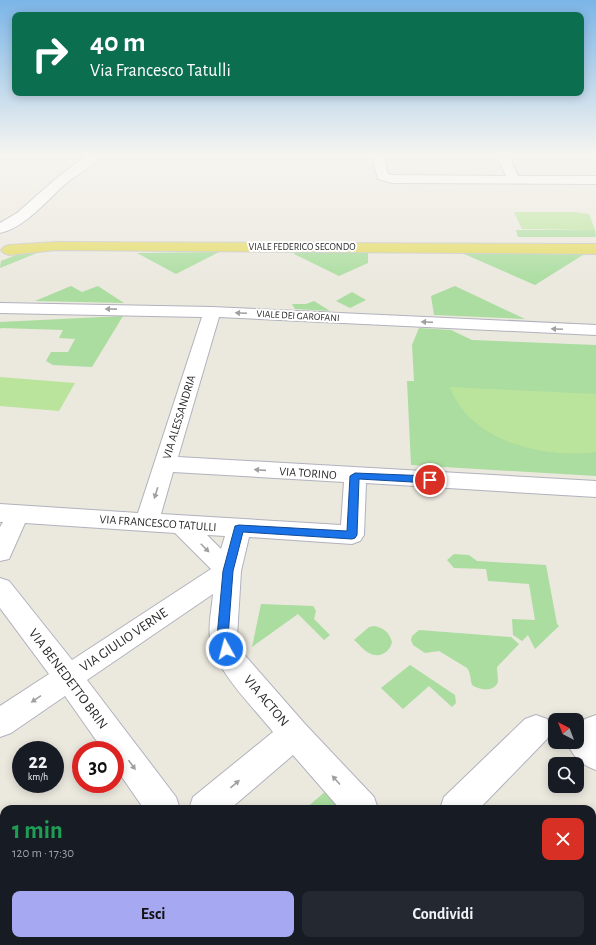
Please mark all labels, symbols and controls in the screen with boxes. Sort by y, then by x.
icon: right [24,28,76,80]
text: 40 m [90,29,146,57]
text: Via Francesco Tatulli [90,62,231,80]
street label: VIALE FEDERICO SECONDO [249,242,355,252]
one-way arrow [104,306,117,312]
street label: VIALE DEI GAROFANI [256,309,340,323]
one-way arrow [235,310,247,317]
one-way arrow [420,319,433,325]
one-way arrow [551,325,563,332]
street label: VIA ALESSANDRIA [160,373,198,461]
pin [413,463,447,497]
street label: VIA TORINO [279,465,337,481]
one-way arrow [254,466,266,473]
icon: arrive [419,469,441,491]
one-way arrow [153,488,159,500]
street label: VIA FRANCESCO TATULLI [99,513,217,533]
one-way arrow [200,543,210,553]
street label: VIA GIULIO VERNE [78,605,170,674]
street label: VIA BENEDETTO BRIN [26,626,110,732]
position arrow [205,628,247,670]
street label: VIA ACTON [241,673,291,729]
one-way arrow [31,695,41,703]
north arrow [548,713,584,749]
map controls [548,713,584,793]
speed limit sign: 30 [72,741,124,793]
text: 22 [29,752,47,772]
button: search [548,757,584,793]
one-way arrow [128,760,136,770]
text: km/h [28,772,48,782]
one-way arrow [331,775,340,785]
one-way arrow [230,779,241,788]
button: close [542,818,584,860]
text: 1 min [12,819,63,843]
text: 120 m · 17:30 [12,847,74,860]
button: Esci [12,891,294,937]
button: Condividi [302,891,584,937]

